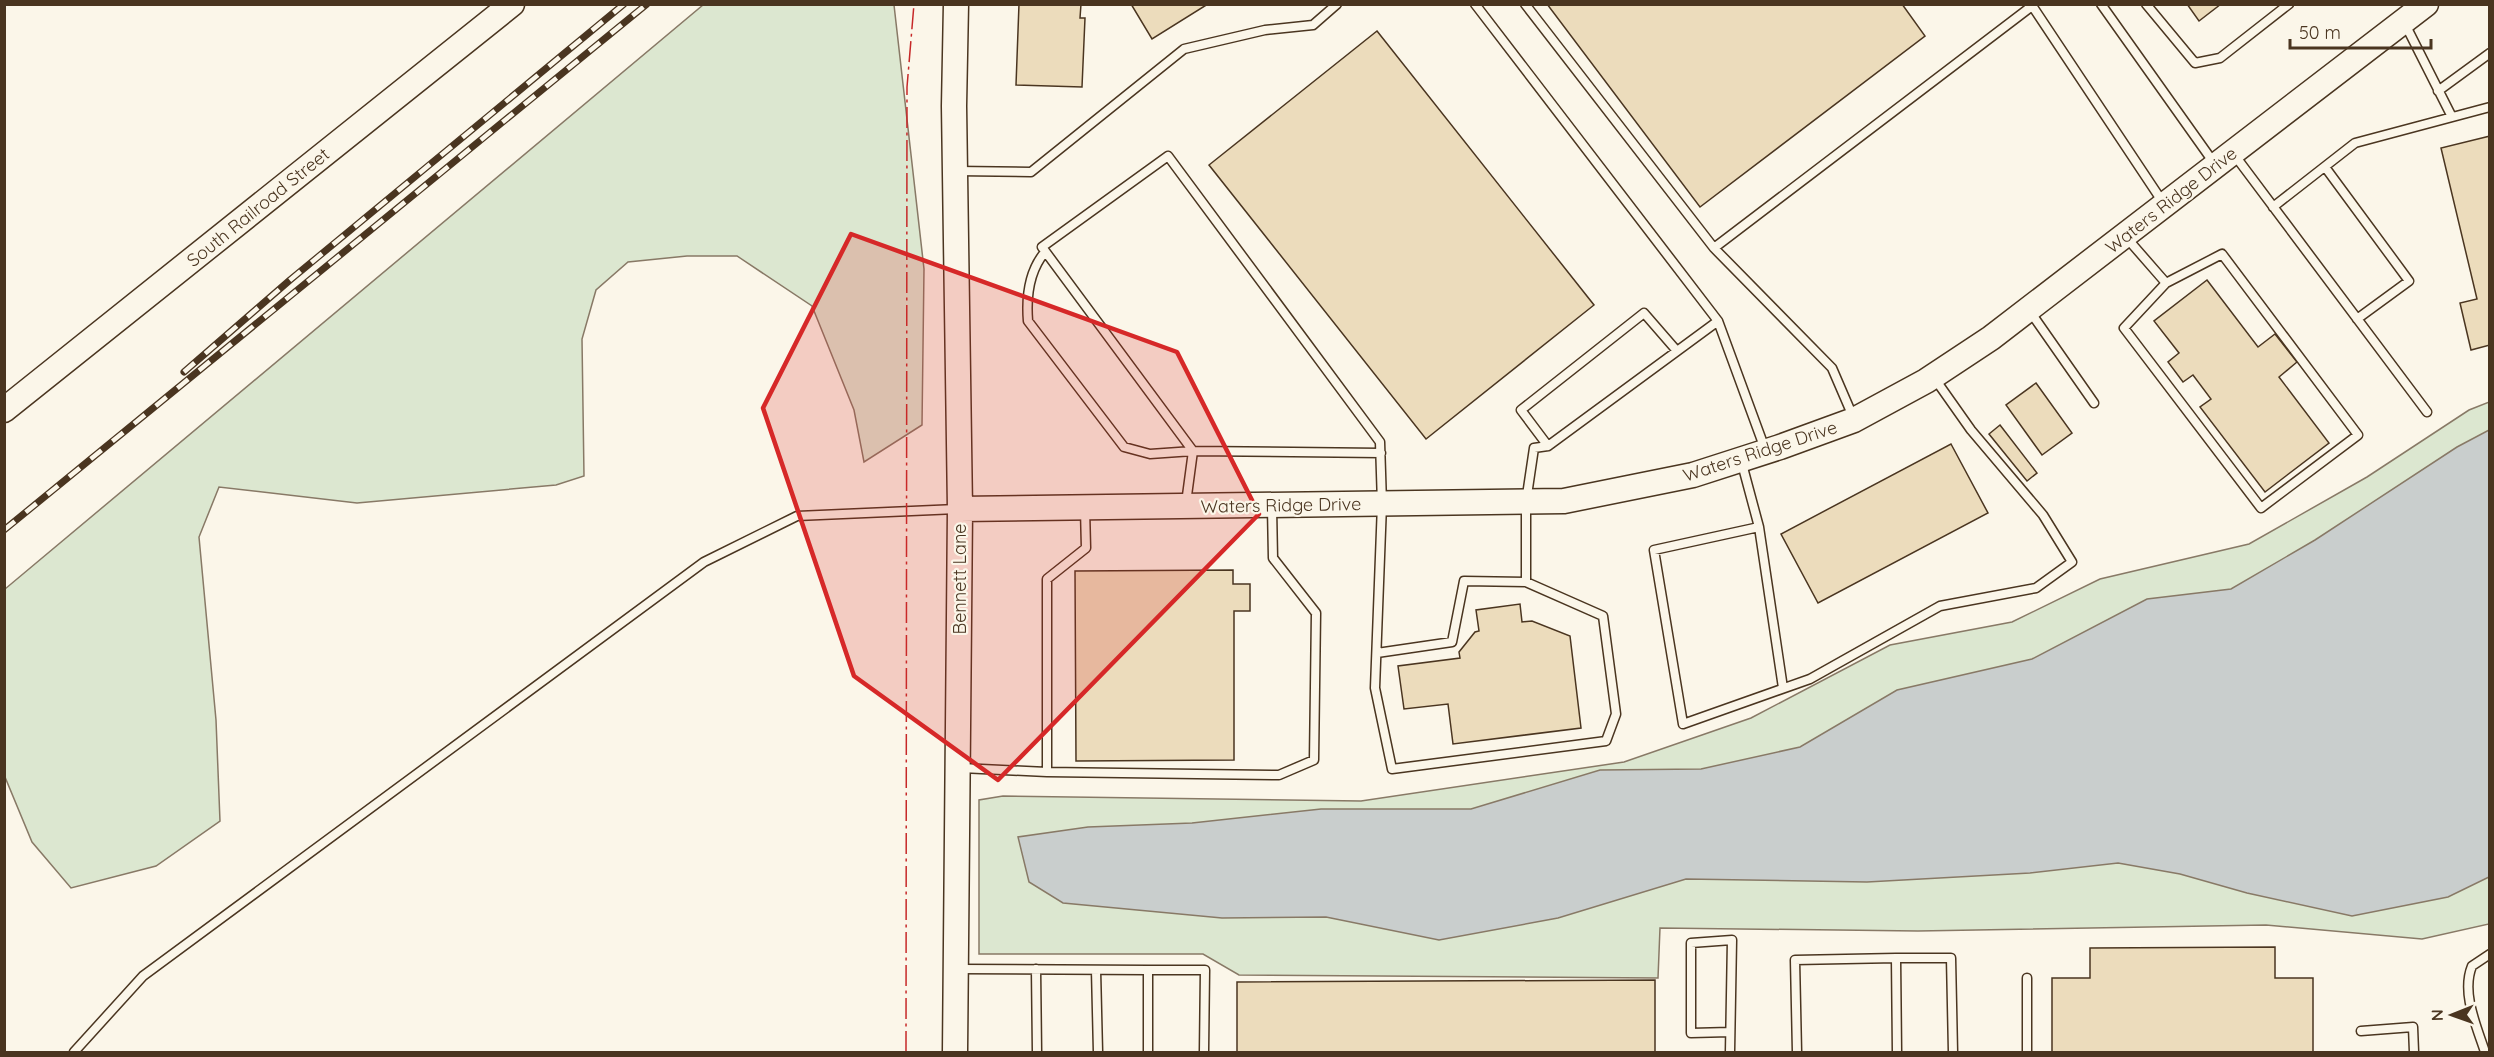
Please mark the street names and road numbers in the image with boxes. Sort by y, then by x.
street label: Waters Ridge Drive [2101,141,2241,259]
street label: South Railroad Street [182,142,334,272]
street label: Waters Ridge Drive [1680,415,1840,487]
street label: Waters Ridge Drive [1200,492,1362,518]
street label: Bennett Lane [948,523,971,635]

